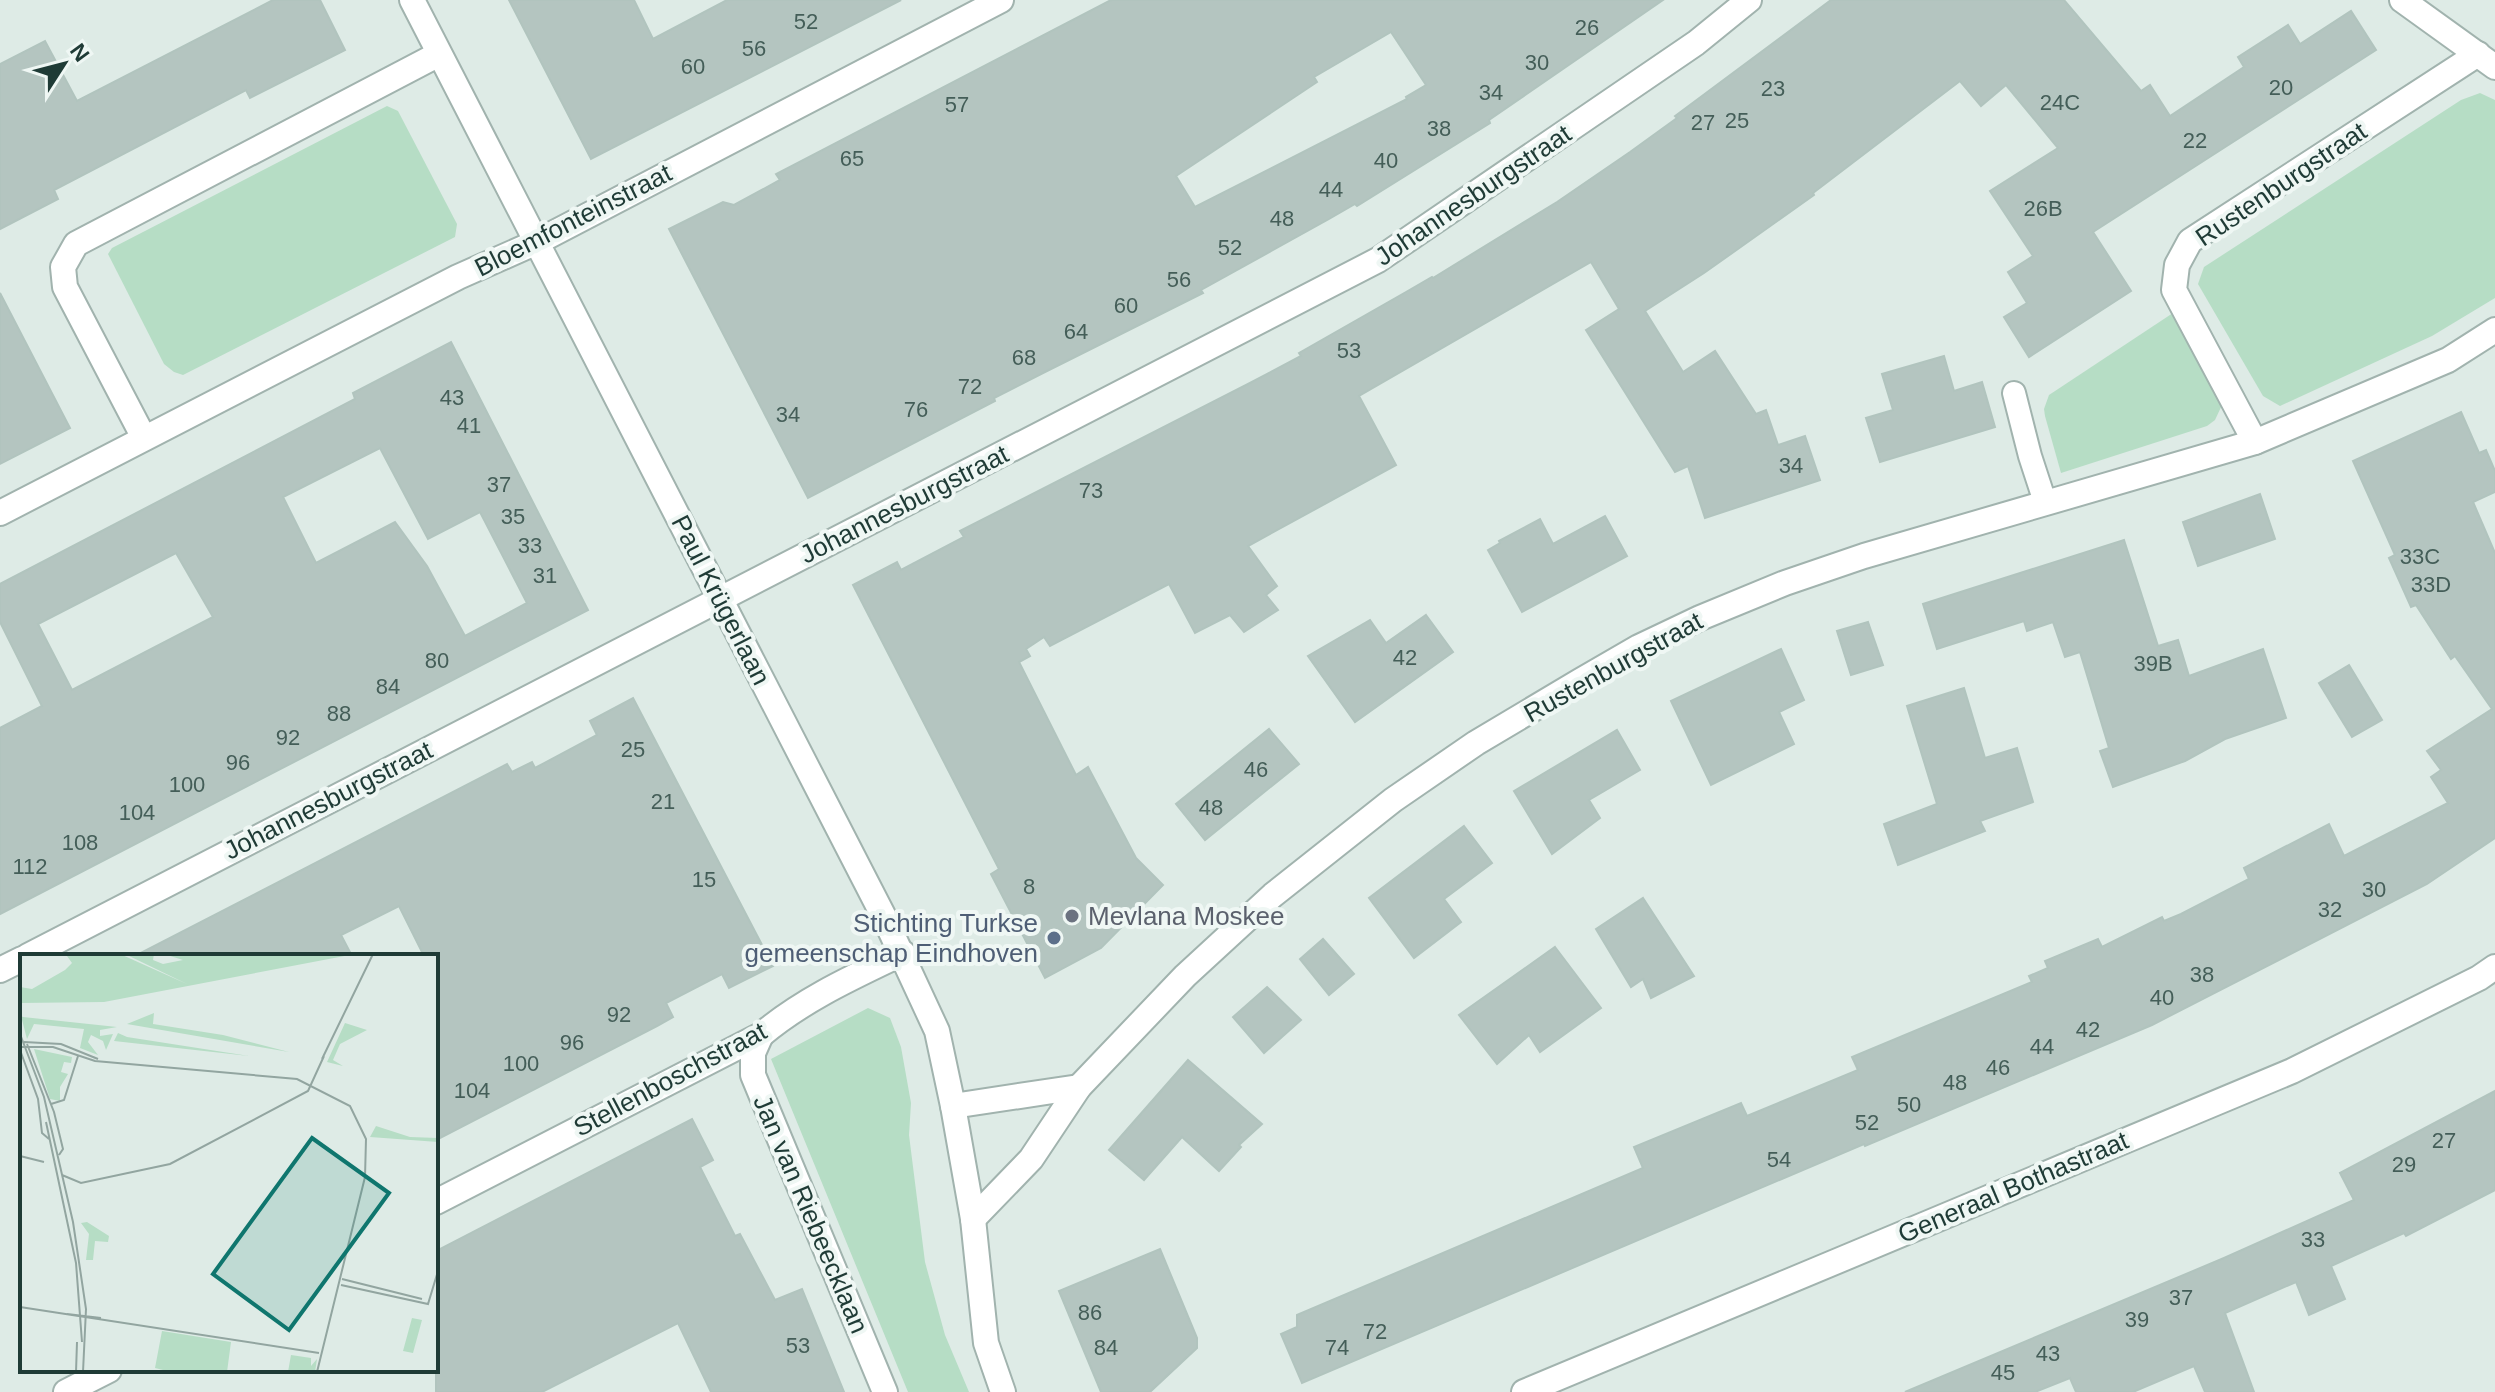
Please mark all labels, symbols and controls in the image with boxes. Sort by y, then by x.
house number: 52 [794,9,818,34]
house number: 26 [1575,15,1599,40]
north arrow [24,24,104,104]
house number: 56 [742,36,766,61]
text: N [65,39,95,66]
house number: 30 [1525,50,1549,75]
house number: 60 [681,54,705,79]
house number: 20 [2269,75,2293,100]
house number: 23 [1761,76,1785,101]
house number: 34 [1479,80,1503,105]
house number: 24C [2040,90,2080,115]
house number: 57 [945,92,969,117]
house number: 25 [1725,108,1749,133]
house number: 27 [1691,110,1715,135]
street label: Rustenburgstraat [2190,115,2373,252]
house number: 38 [1427,116,1451,141]
street label: Johannesburgstraat [1369,118,1577,272]
house number: 22 [2183,128,2207,153]
house number: 65 [840,146,864,171]
house number: 40 [1374,148,1398,173]
street label: Bloemfonteinstraat [470,157,677,283]
house number: 44 [1319,177,1343,202]
house number: 26B [2023,196,2063,221]
house number: 48 [1270,206,1294,231]
house number: 52 [1218,235,1242,260]
house number: 56 [1167,267,1191,292]
house number: 60 [1114,293,1138,318]
house number: 64 [1064,319,1088,344]
house number: 53 [1337,338,1361,363]
house number: 68 [1012,345,1036,370]
house number: 72 [958,374,982,399]
house number: 43 [440,385,464,410]
house number: 76 [904,397,928,422]
house number: 34 [776,402,800,427]
house number: 41 [457,413,481,438]
street label: Johannesburgstraat [795,438,1014,570]
house number: 34 [1779,453,1803,478]
house number: 37 [487,472,511,497]
house number: 73 [1079,478,1103,503]
house number: 35 [501,504,525,529]
street label: Paul Krügerlaan [665,510,777,690]
house number: 33 [518,533,542,558]
house number: 33C [2400,544,2440,569]
house number: 31 [533,563,557,588]
house number: 33D [2411,572,2451,597]
street label: Rustenburgstraat [1519,605,1708,728]
house number: 42 [1393,645,1417,670]
house number: 80 [425,648,449,673]
house number: 39B [2133,651,2173,676]
house number: 84 [376,674,400,699]
house number: 88 [327,701,351,726]
house number: 92 [276,725,300,750]
street label: Johannesburgstraat [219,734,438,866]
house number: 25 [621,737,645,762]
house number: 96 [226,750,250,775]
house number: 46 [1244,757,1268,782]
house number: 100 [169,772,205,797]
house number: 21 [651,789,675,814]
house number: 48 [1199,795,1223,820]
house number: 104 [119,800,155,825]
house number: 108 [62,830,98,855]
house number: 112 [12,854,48,879]
house number: 15 [692,867,716,892]
house number: 8 [1023,874,1035,899]
house number: 30 [2362,877,2386,902]
house number: 32 [2318,897,2342,922]
place label: Mevlana Moskee [1088,901,1285,931]
marker: Mevlana Moskee [1063,907,1081,925]
place label: Stichting Turkse gemeenschap Eindhoven [745,908,1038,968]
marker: Stichting Turkse gemeenschap Eindhoven [1045,929,1063,947]
inset map [20,954,438,1372]
house number: 38 [2190,962,2214,987]
house number: 40 [2150,985,2174,1010]
house number: 92 [607,1002,631,1027]
street label: Stellenboschstraat [569,1015,772,1142]
house number: 42 [2076,1017,2100,1042]
house number: 96 [560,1030,584,1055]
house number: 44 [2030,1034,2054,1059]
house number: 100 [503,1051,539,1076]
house number: 46 [1986,1055,2010,1080]
house number: 48 [1943,1070,1967,1095]
house number: 104 [454,1078,490,1103]
street label: Jan van Riebeecklaan [747,1090,875,1338]
house number: 50 [1897,1092,1921,1117]
house number: 52 [1855,1110,1879,1135]
street label: Generaal Bothastraat [1893,1125,2133,1249]
house number: 27 [2432,1128,2456,1153]
house number: 54 [1767,1147,1791,1172]
house number: 29 [2392,1152,2416,1177]
house number: 33 [2301,1227,2325,1252]
house number: 37 [2169,1285,2193,1310]
house number: 86 [1078,1300,1102,1325]
house number: 39 [2125,1307,2149,1332]
house number: 72 [1363,1319,1387,1344]
house number: 53 [786,1333,810,1358]
house number: 84 [1094,1335,1118,1360]
house number: 74 [1325,1335,1349,1360]
house number: 43 [2036,1341,2060,1366]
house number: 45 [1991,1360,2015,1385]

